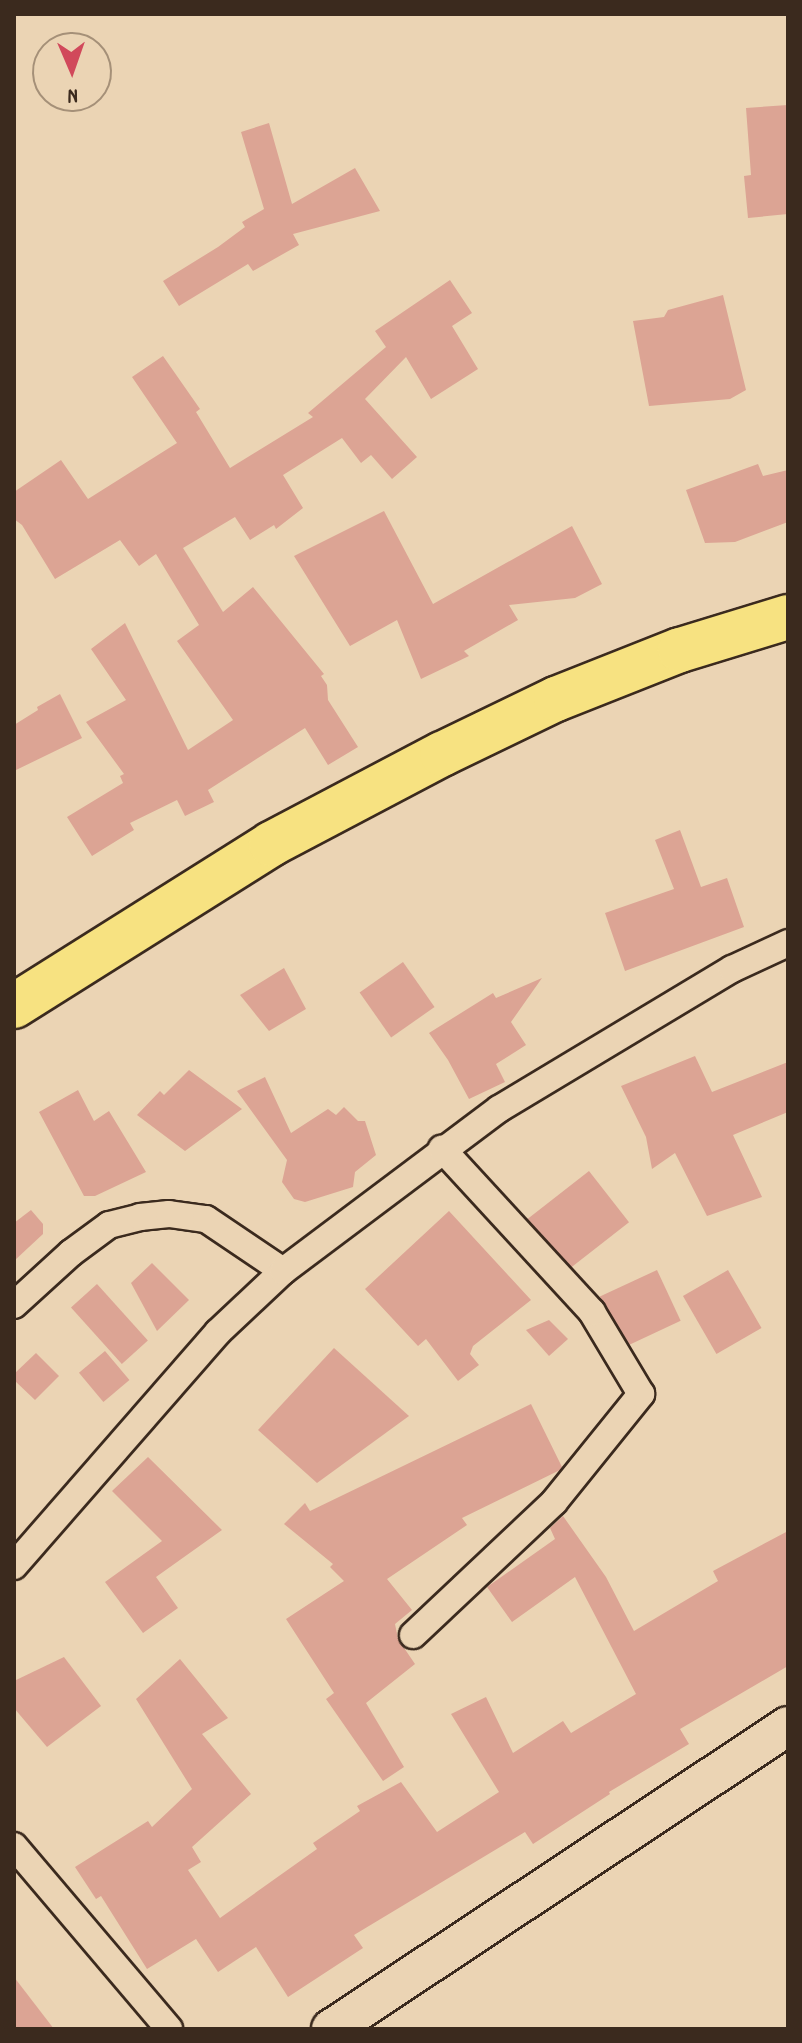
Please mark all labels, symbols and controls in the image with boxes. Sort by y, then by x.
north arrow [32,32,112,112]
text: N [67,79,79,110]

